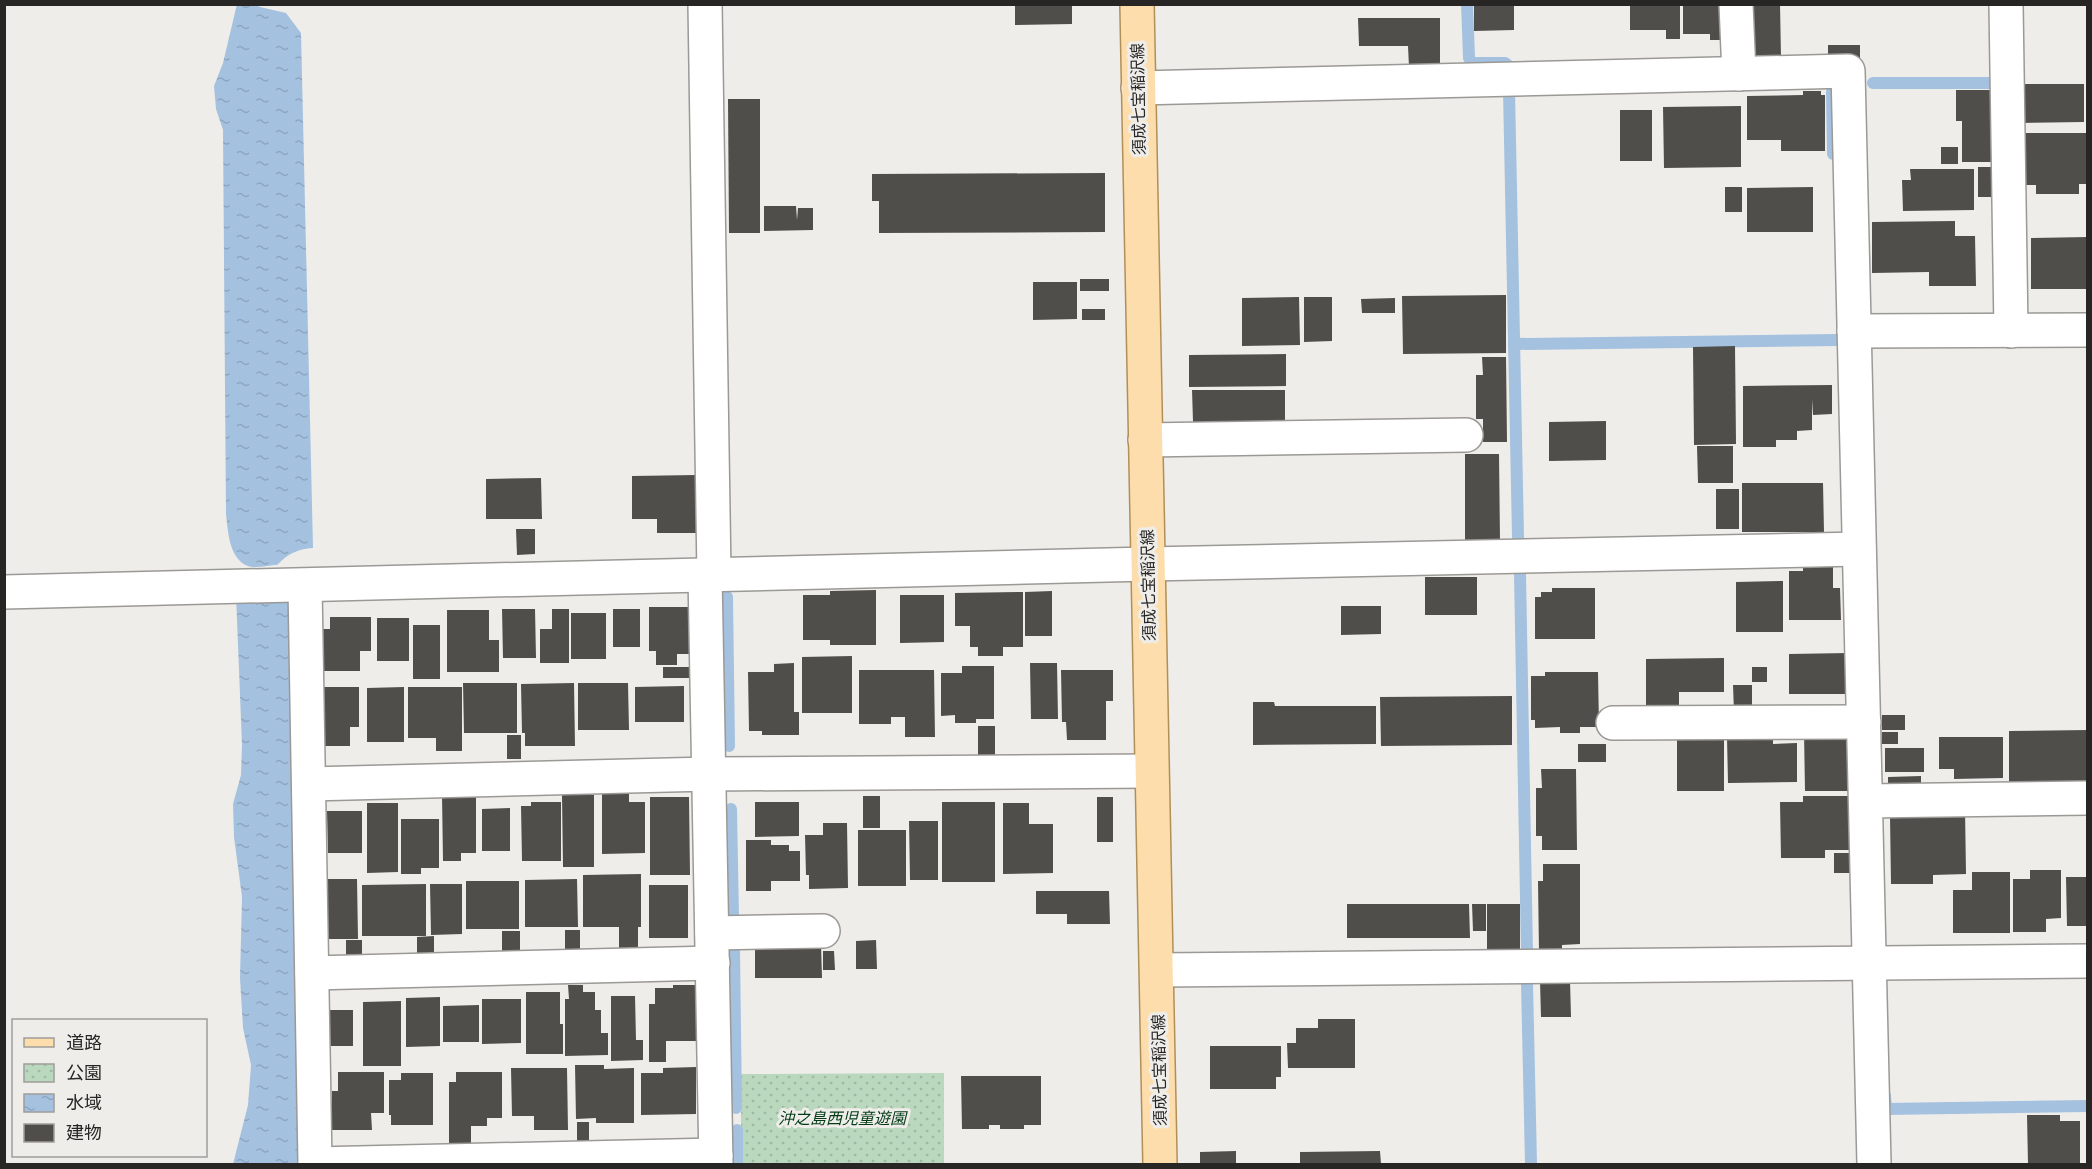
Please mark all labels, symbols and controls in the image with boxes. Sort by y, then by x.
street label: 須成七宝稲沢線 [1126,43,1150,155]
street label: 須成七宝稲沢線 [1136,529,1160,641]
street label: 須成七宝稲沢線 [1147,1014,1171,1126]
legend [12,1019,207,1157]
text: 道路 [66,1030,102,1055]
text: 公園 [66,1060,102,1085]
text: 水域 [66,1090,102,1115]
park label: 沖之島西児童遊園 [778,1107,908,1129]
text: 建物 [66,1120,102,1145]

